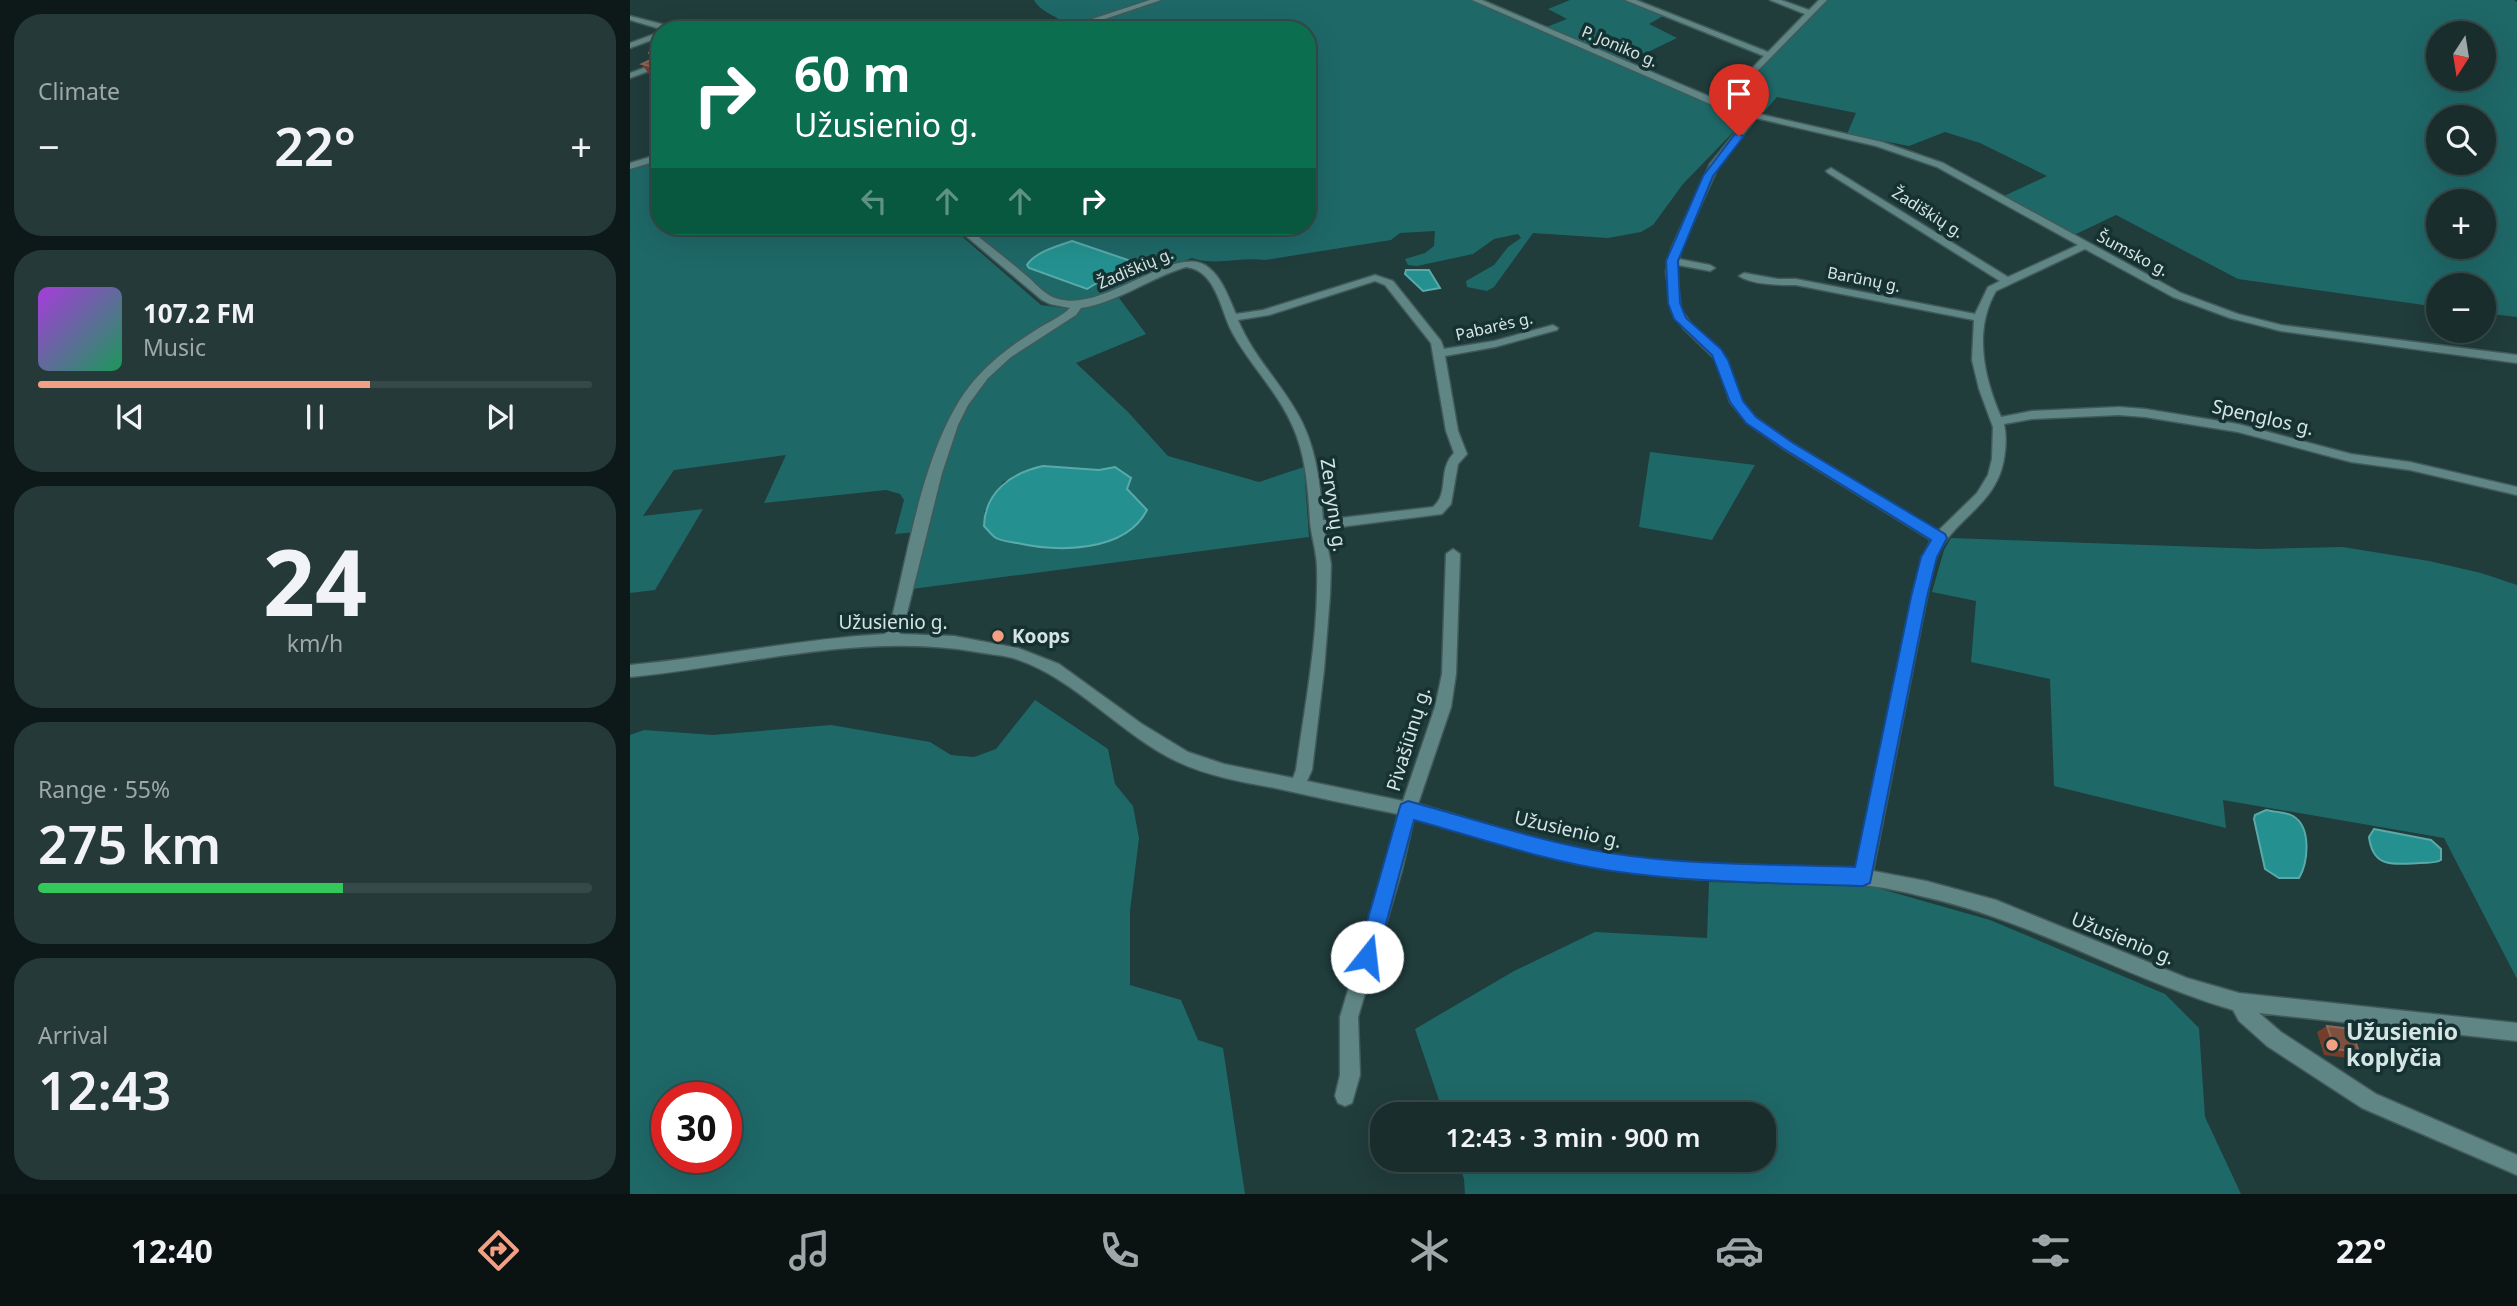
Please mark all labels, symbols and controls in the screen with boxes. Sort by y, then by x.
street label: P. Joniko g. [1579,20,1661,72]
north arrow [2426,21,2496,91]
map controls [2426,21,2496,343]
text: 60 m [794,40,911,106]
icon: right [679,49,770,140]
pin [1709,64,1769,136]
text: Climate [38,75,120,107]
icon: arrive [1720,75,1758,113]
text: Užusienio g. [794,103,978,146]
button: search [2426,105,2496,175]
text: 22° [274,110,356,181]
text: − [38,120,60,172]
text: + [570,120,592,172]
street label: Žadiškių g. [1888,181,1968,243]
icon: left [855,182,893,220]
icon: ahead [928,182,966,220]
icon: ahead [1001,182,1039,220]
icon: right [1074,182,1112,220]
button: + [2426,189,2496,259]
street label: Šumsko g. [2093,225,2173,281]
street label: Žadiškių g. [1094,242,1176,294]
street label: Barūnų g. [1826,261,1902,297]
button: − [2426,273,2496,343]
text: 107.2 FM [143,295,255,331]
street label: Pabarės g. [1453,306,1535,346]
text: Music [143,331,206,363]
street label: Spenglos g. [2210,393,2316,441]
icon: previous [111,398,149,436]
icon: pause [296,398,334,436]
icon: next [481,398,519,436]
street label: Zervynų g. [1315,457,1353,553]
text: 24 [263,519,367,643]
street label: Užusienio g. [838,609,948,635]
place label: Koops [1012,623,1070,649]
text: km/h [287,627,343,659]
marker: Koops [990,628,1006,644]
street label: Pivašiūnų g. [1380,684,1436,794]
text: Range · 55% [38,773,170,805]
street label: Užusienio g. [1512,804,1624,854]
text: 275 km [38,808,221,879]
street label: Užusienio g. [2068,906,2178,970]
position arrow [1330,920,1404,994]
place label: Užusienio koplyčia [2346,1015,2458,1073]
text: Arrival [38,1019,108,1051]
marker: Užusienio koplyčia [2324,1037,2340,1053]
text: 12:43 [38,1054,171,1125]
speed limit sign: 30 [651,1082,742,1173]
text: 12:43 · 3 min · 900 m [1446,1119,1700,1155]
icon: directions [474,1226,523,1275]
icon: music [785,1226,834,1275]
icon: phone [1095,1226,1144,1275]
icon: climate [1405,1226,1454,1275]
icon: car [1715,1226,1764,1275]
icon: filters [2026,1226,2075,1275]
text: 12:40 [131,1229,213,1272]
text: 22° [2336,1229,2386,1272]

